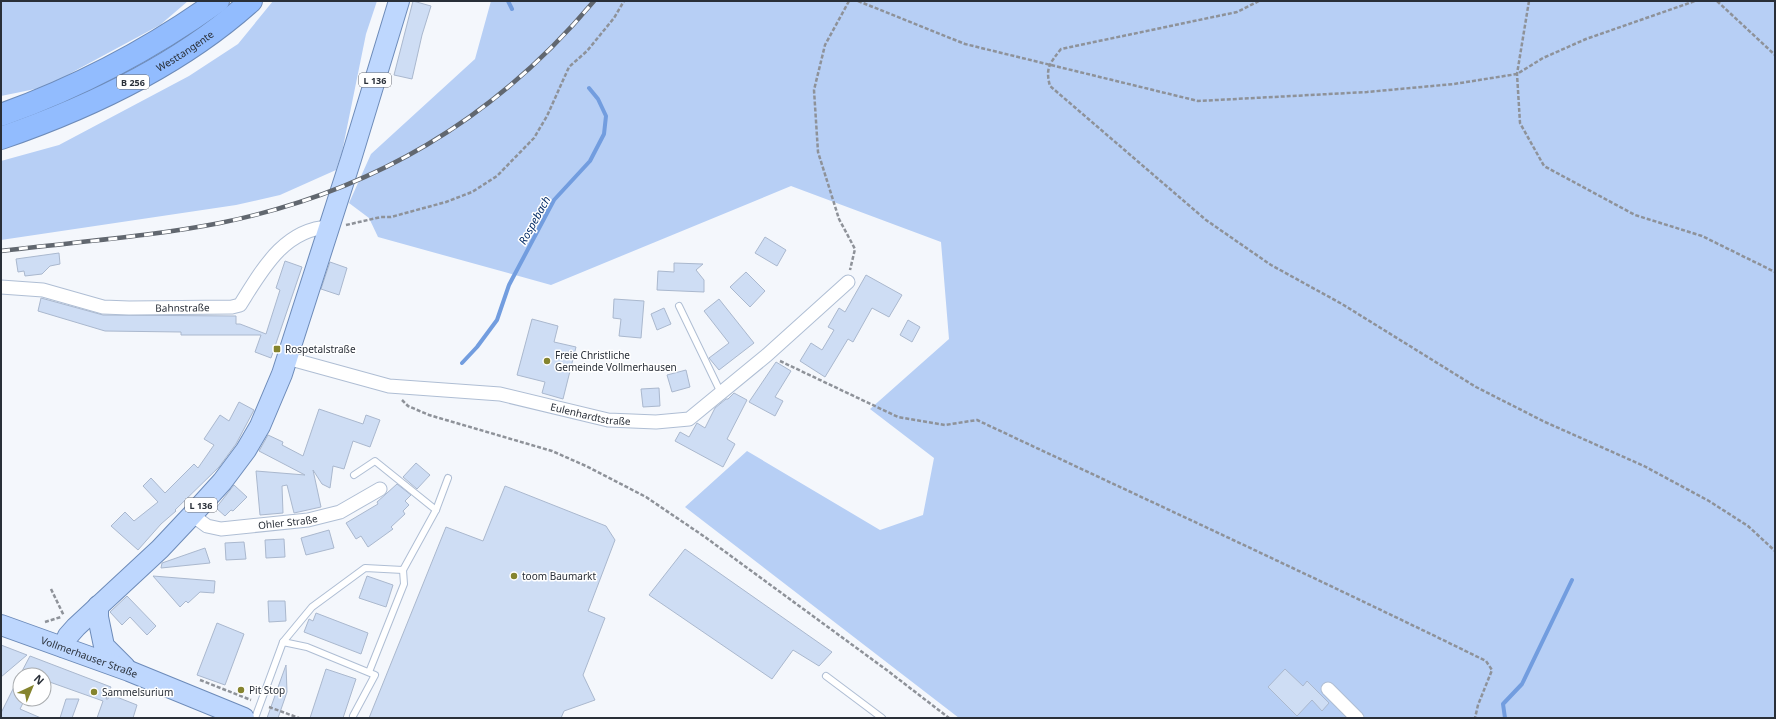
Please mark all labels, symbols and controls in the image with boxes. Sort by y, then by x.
street label: Westtangente [154,27,217,75]
road number: L 136 [359,73,391,87]
road number: B 256 [117,75,149,89]
water label: Rospebach [515,193,553,247]
street label: Bahnstraße [155,300,210,315]
place label: Rospetalstraße [285,342,356,356]
marker: Rospetalstraße [272,344,282,354]
place label: Freie Christliche Gemeinde Vollmerhausen [555,348,677,374]
marker: Freie Christliche Gemeinde Vollmerhausen [542,356,552,366]
street label: Eulenhardtstraße [549,399,631,428]
road number: L 136 [185,498,217,512]
street label: Ohler Straße [257,511,319,532]
place label: toom Baumarkt [522,569,596,583]
marker: toom Baumarkt [509,571,519,581]
street label: Vollmerhauser Straße [39,633,140,681]
north arrow [12,667,52,707]
text: N [31,671,48,688]
place label: Pit Stop [249,683,285,697]
place label: Sammelsurium [102,685,173,699]
marker: Pit Stop [236,685,246,695]
marker: Sammelsurium [89,687,99,697]

